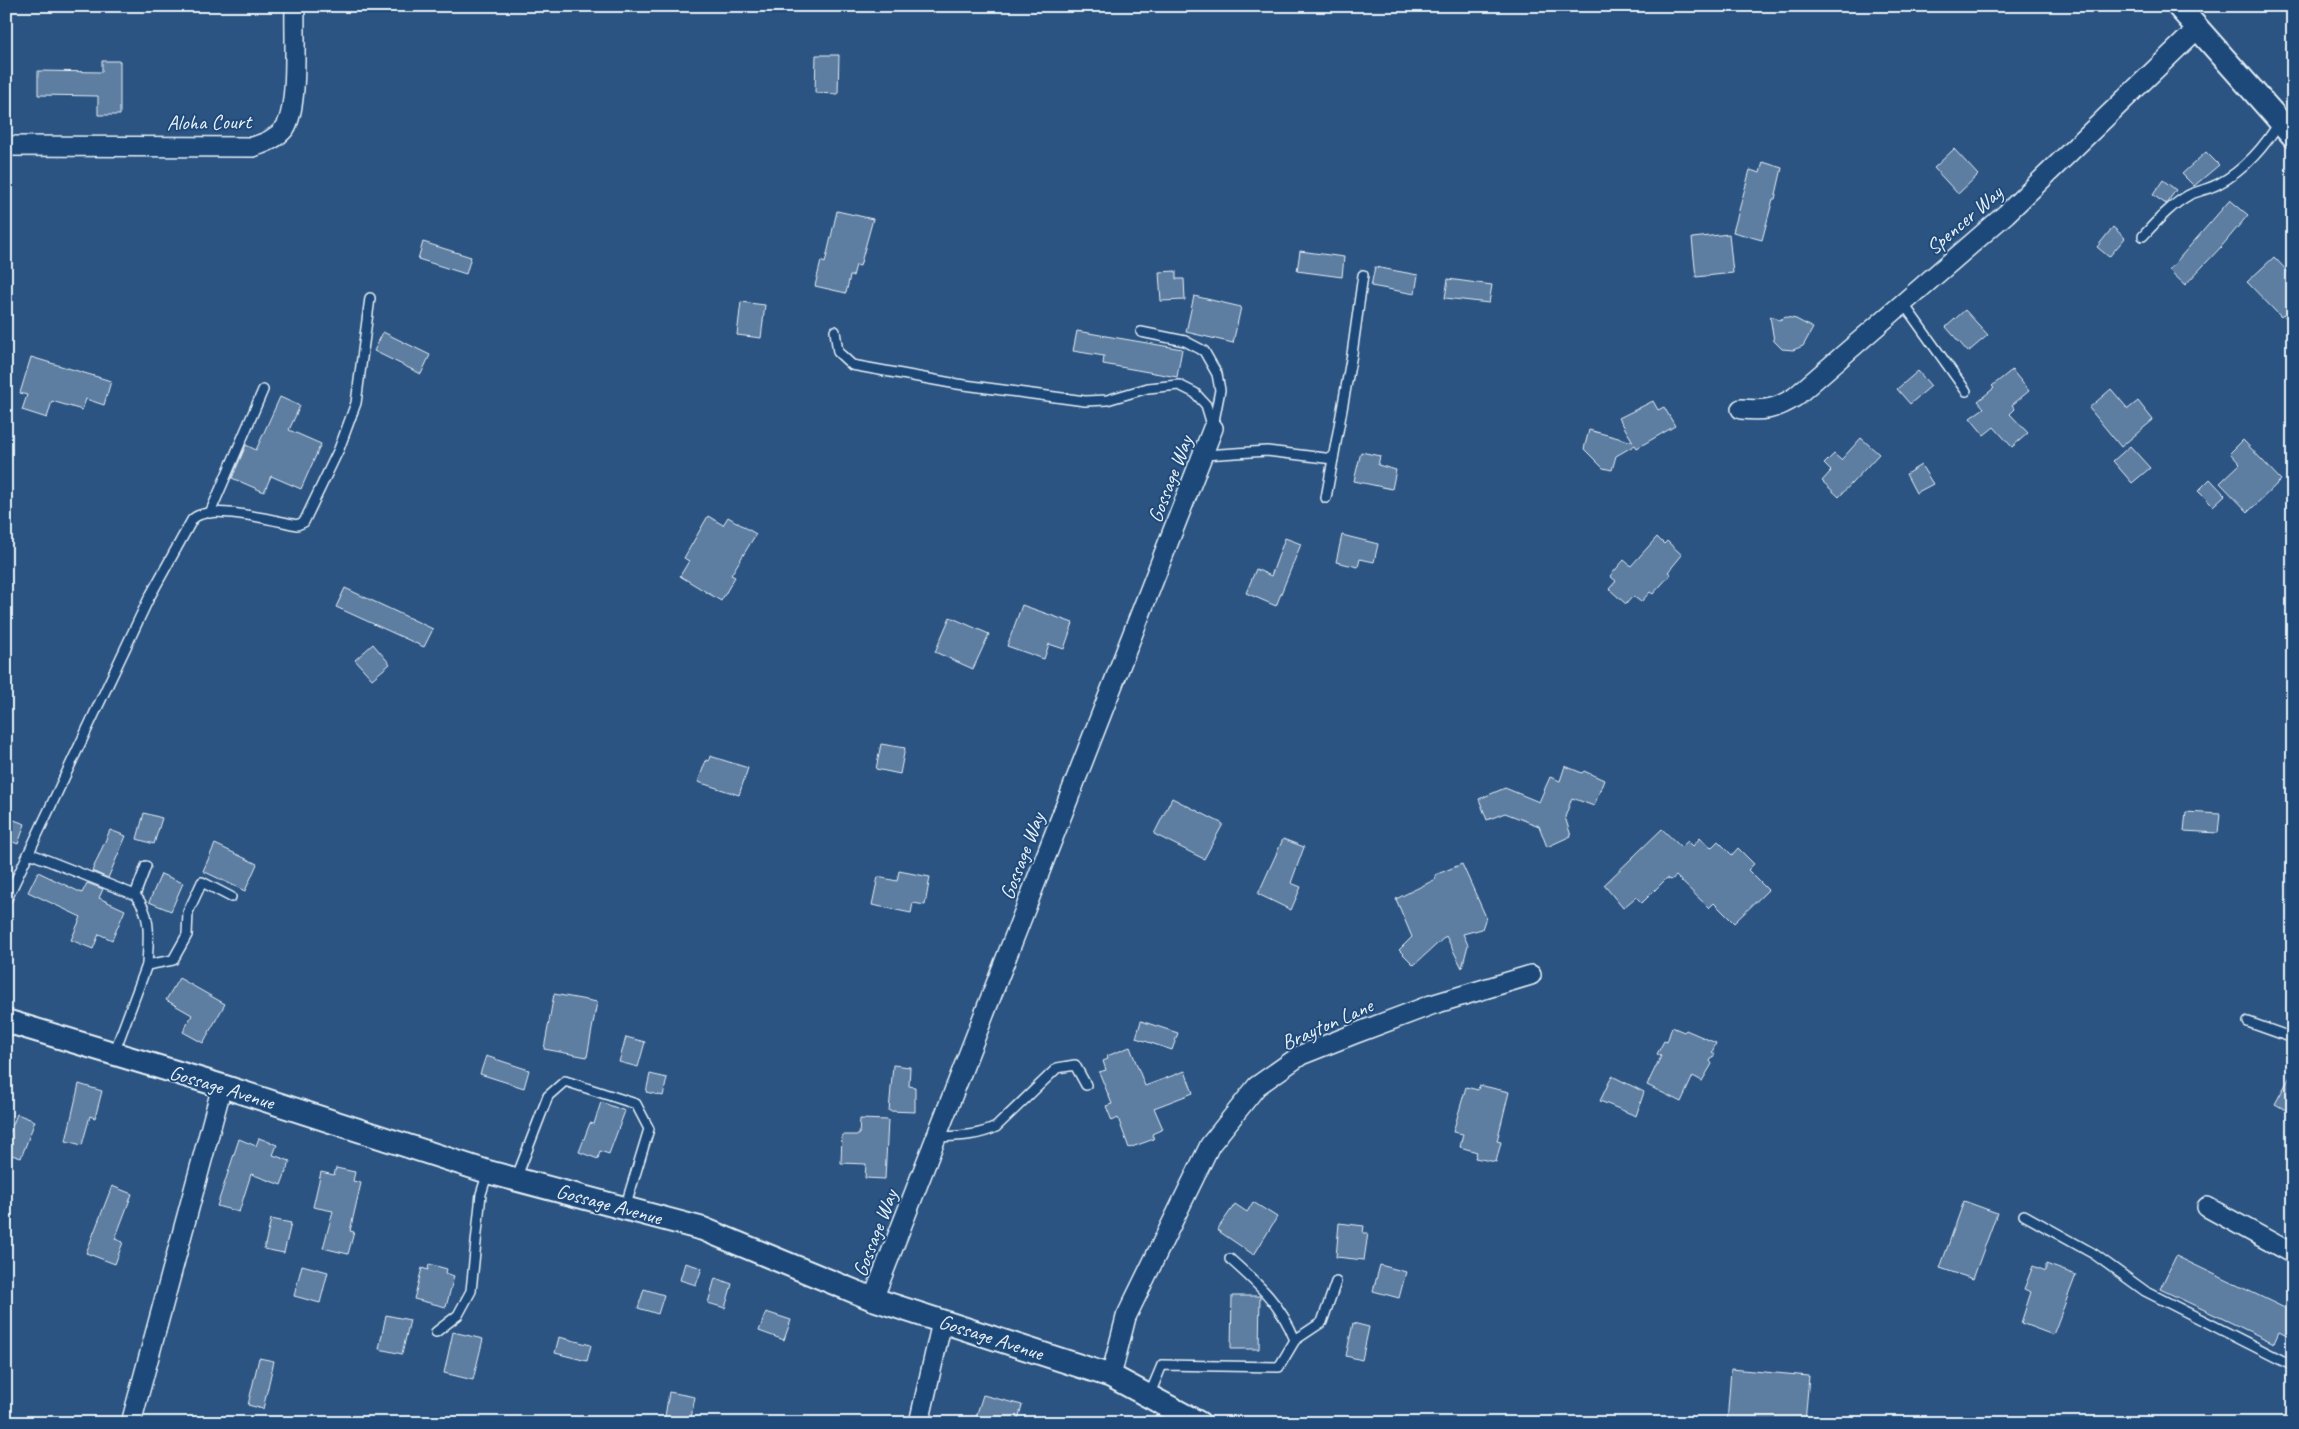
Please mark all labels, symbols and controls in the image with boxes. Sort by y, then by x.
street label: Aloha Court [167,108,253,136]
street label: Spencer Way [1921,179,2009,260]
street label: Gossage Way [1142,430,1199,526]
street label: Gossage Way [994,807,1051,903]
street label: Brayton Lane [1277,991,1379,1056]
street label: Gossage Avenue [167,1059,279,1116]
street label: Gossage Avenue [553,1177,666,1231]
street label: Gossage Way [847,1184,904,1280]
street label: Gossage Avenue [936,1308,1047,1366]

